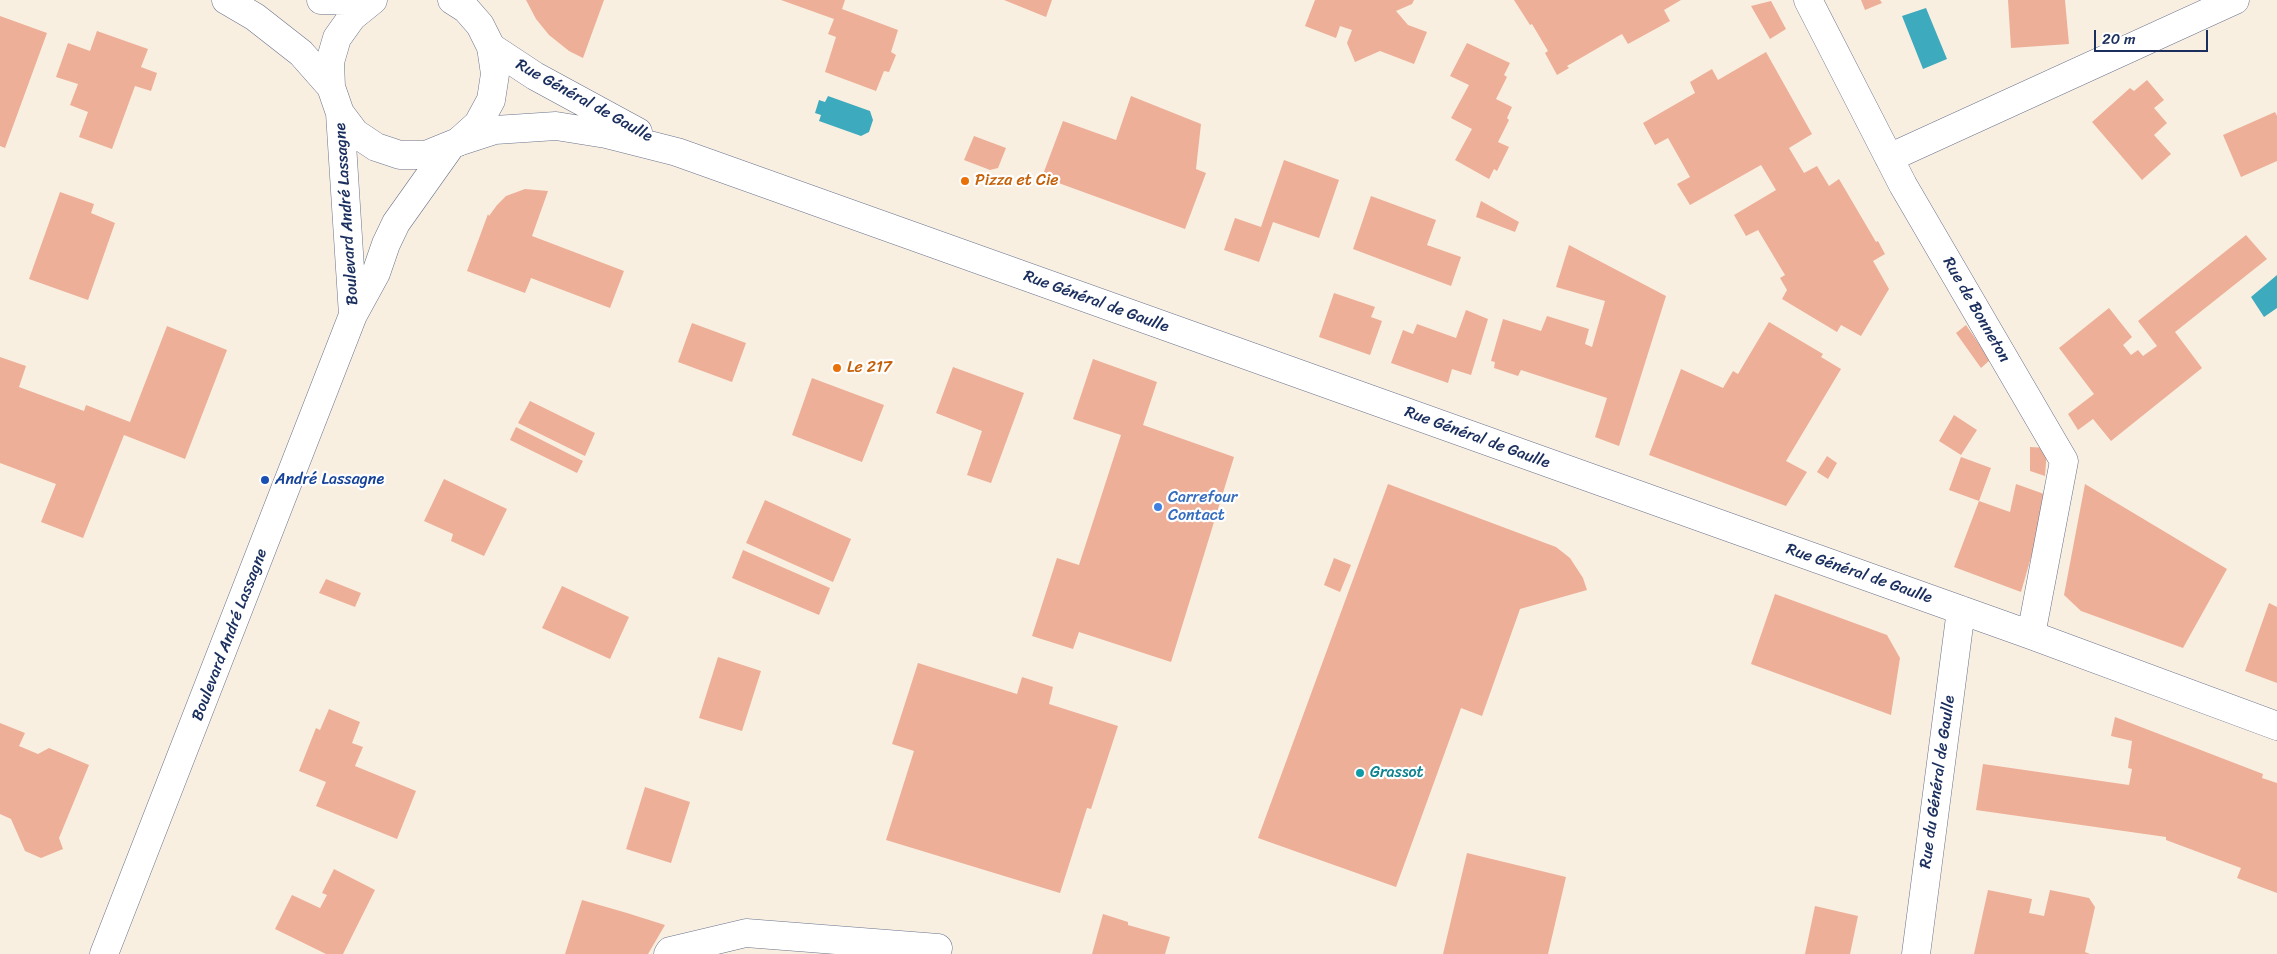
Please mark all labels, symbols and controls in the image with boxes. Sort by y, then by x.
scale bar [2097,20,2211,52]
text: 20 m [2102,26,2136,52]
street label: Rue Général de Gaulle [512,55,656,147]
street label: Boulevard André Lassagne [331,122,363,306]
place label: Pizza et Cie [975,171,1059,191]
marker: Pizza et Cie [959,175,971,187]
street label: Rue de Bonneton [1938,254,2014,366]
street label: Rue Général de Gaulle [1021,267,1171,337]
place label: Le 217 [847,358,892,378]
marker: Le 217 [831,362,843,374]
street label: Rue Général de Gaulle [1402,403,1552,473]
place label: André Lassagne [275,470,384,490]
marker: André Lassagne [259,474,271,486]
place label: Carrefour Contact [1168,488,1237,526]
marker: Carrefour Contact [1152,501,1164,513]
street label: Rue Général de Gaulle [1783,540,1935,608]
street label: Boulevard André Lassagne [188,546,272,724]
street label: Rue du Général de Gaulle [1916,694,1960,870]
place label: Grassot [1370,763,1424,783]
marker: Grassot [1354,767,1366,779]

